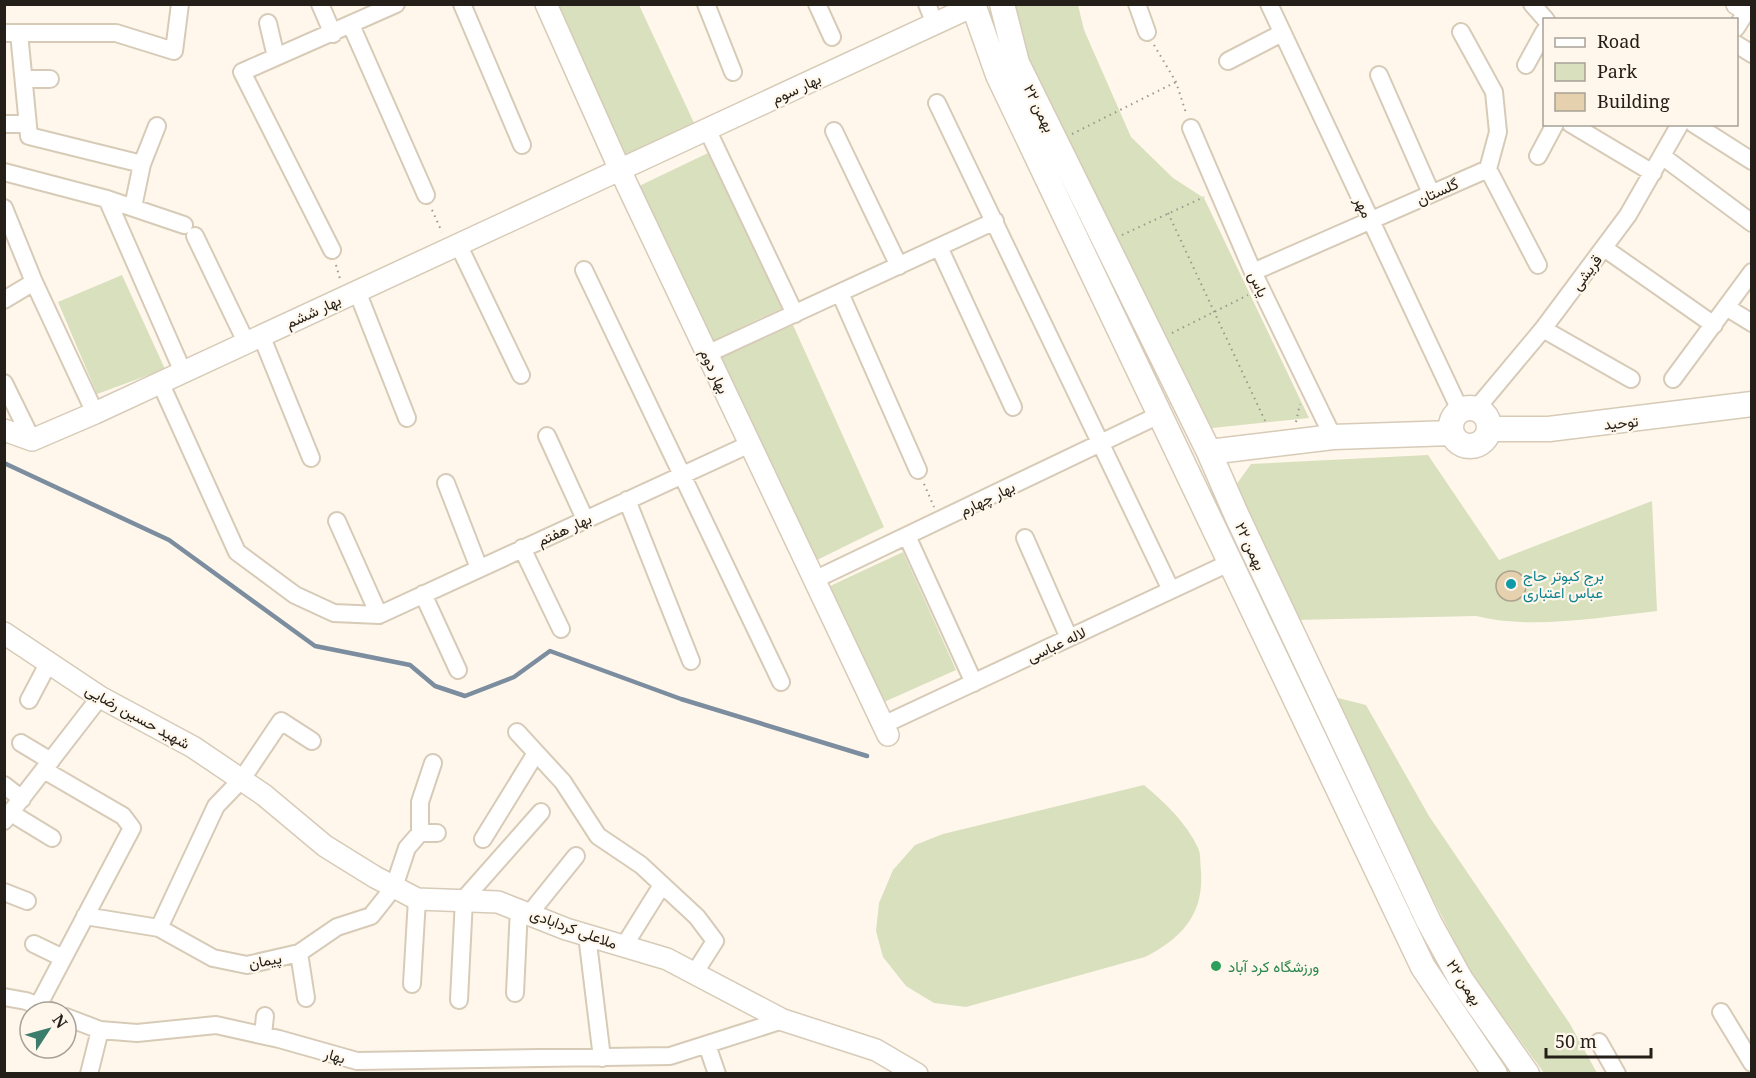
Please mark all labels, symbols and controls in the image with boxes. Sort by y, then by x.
legend [1543,18,1738,126]
text: Road [1597,29,1640,53]
text: Park [1597,59,1637,83]
street label: بهار سوم [768,68,824,109]
street label: ۲۲ بهمن [1019,81,1060,136]
text: Building [1597,89,1670,113]
street label: گلستان [1413,173,1461,209]
street label: مهر [1350,192,1378,221]
street label: قریشی [1566,250,1607,294]
street label: یاس [1243,268,1274,301]
street label: بهار ششم [282,289,344,333]
street label: بهار دوم [695,345,734,397]
street label: توحید [1603,410,1640,434]
street label: بهار چهارم [956,476,1018,521]
street label: بهار هفتم [534,508,595,551]
street label: ۲۲ بهمن [1230,519,1271,574]
place label: برج کبوتر حاج عباس اعتباری [1523,565,1604,603]
marker: برج کبوتر حاج عباس اعتباری [1504,577,1518,591]
street label: لاله عباسی [1023,622,1089,667]
street label: شهید حسین رضایی [82,679,194,754]
street label: ملاعلی کردابادی [527,903,620,954]
street label: پیمان [247,947,283,974]
street label: ۲۲ بهمن [1442,955,1487,1009]
place label: ورزشگاه کرد آباد [1228,956,1319,976]
marker: ورزشگاه کرد آباد [1209,959,1223,973]
north arrow [18,1000,78,1060]
text: N [48,1010,73,1033]
scale bar [1546,1021,1651,1059]
text: 50 m [1555,1029,1597,1053]
street label: بهار [321,1042,348,1068]

